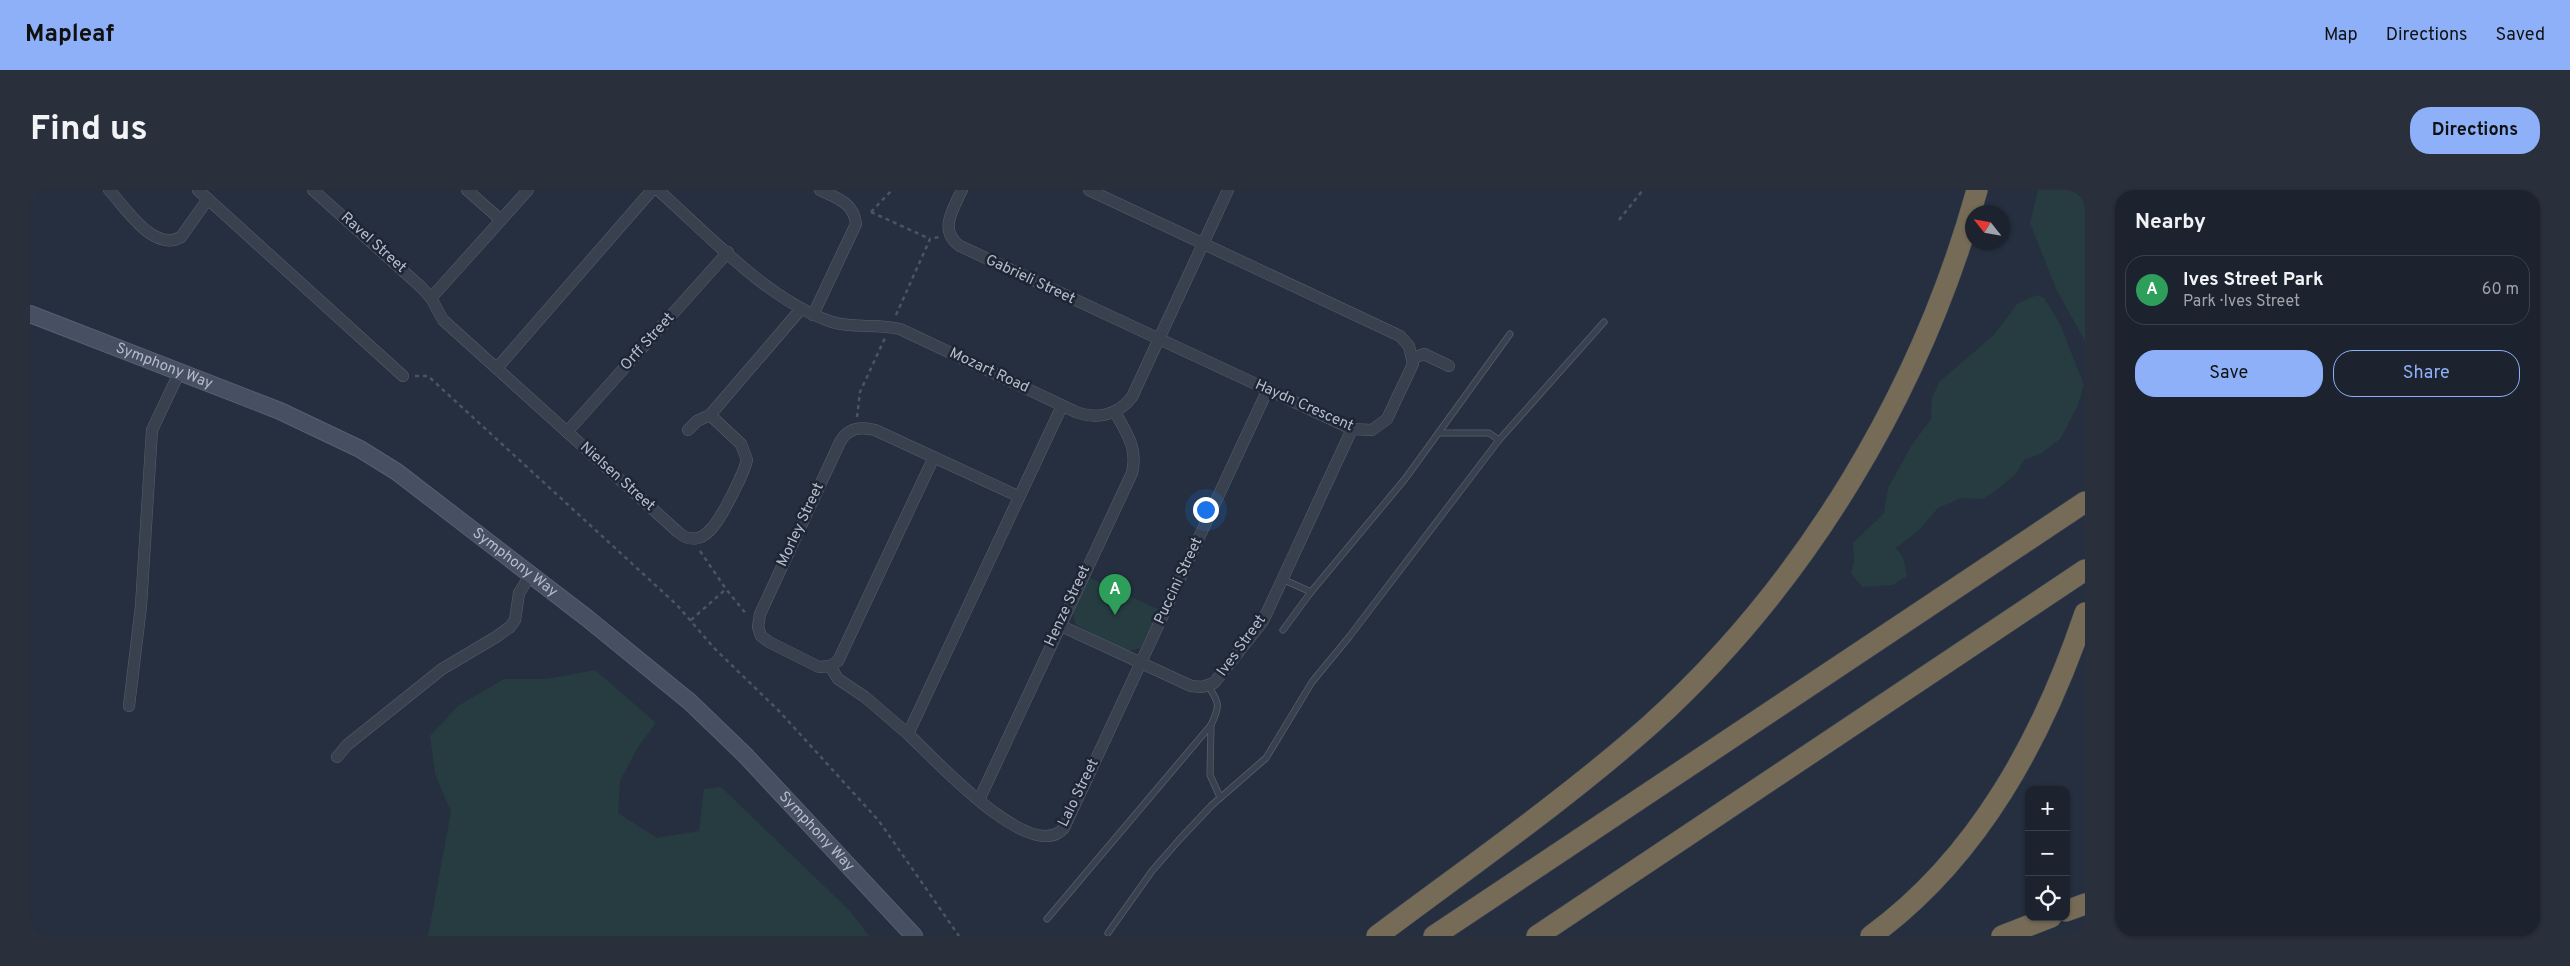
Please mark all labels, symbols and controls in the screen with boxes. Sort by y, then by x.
text: Mapleaf [25,20,114,50]
text: Map [2324,24,2358,47]
text: Directions [2386,24,2468,47]
text: Saved [2496,24,2545,47]
button: Directions [2410,107,2540,154]
text: Find us [30,108,148,152]
north arrow [1965,205,2010,250]
street label: Ravel Street [336,208,410,278]
text: Nearby [2135,209,2206,236]
street label: Gabrieli Street [982,251,1078,309]
text: Ives Street Park [2183,268,2324,292]
text: A [2146,280,2158,300]
text: 60 m [2482,280,2519,300]
text: Park · Ives Street [2183,292,2300,312]
street label: Orff Street [617,309,679,375]
street label: Symphony Way [113,339,216,394]
street label: Mozart Road [946,344,1032,398]
button: Save [2135,350,2323,397]
button: Share [2333,350,2520,397]
street label: Haydn Crescent [1252,376,1356,436]
street label: Nielsen Street [575,438,659,516]
street label: Morley Street [773,480,829,570]
your location [1193,497,1219,523]
street label: Symphony Way [468,524,562,601]
street label: Puccini Street [1151,535,1207,627]
street label: Henze Street [1041,562,1095,650]
pin: A [1099,574,1131,615]
street label: Ives Street [1213,611,1271,681]
street label: Lalo Street [1054,756,1104,830]
map controls [2025,786,2070,921]
button: + [2025,786,2070,831]
street label: Symphony Way [775,788,859,876]
button: − [2025,831,2070,876]
button: locate [2025,876,2070,921]

